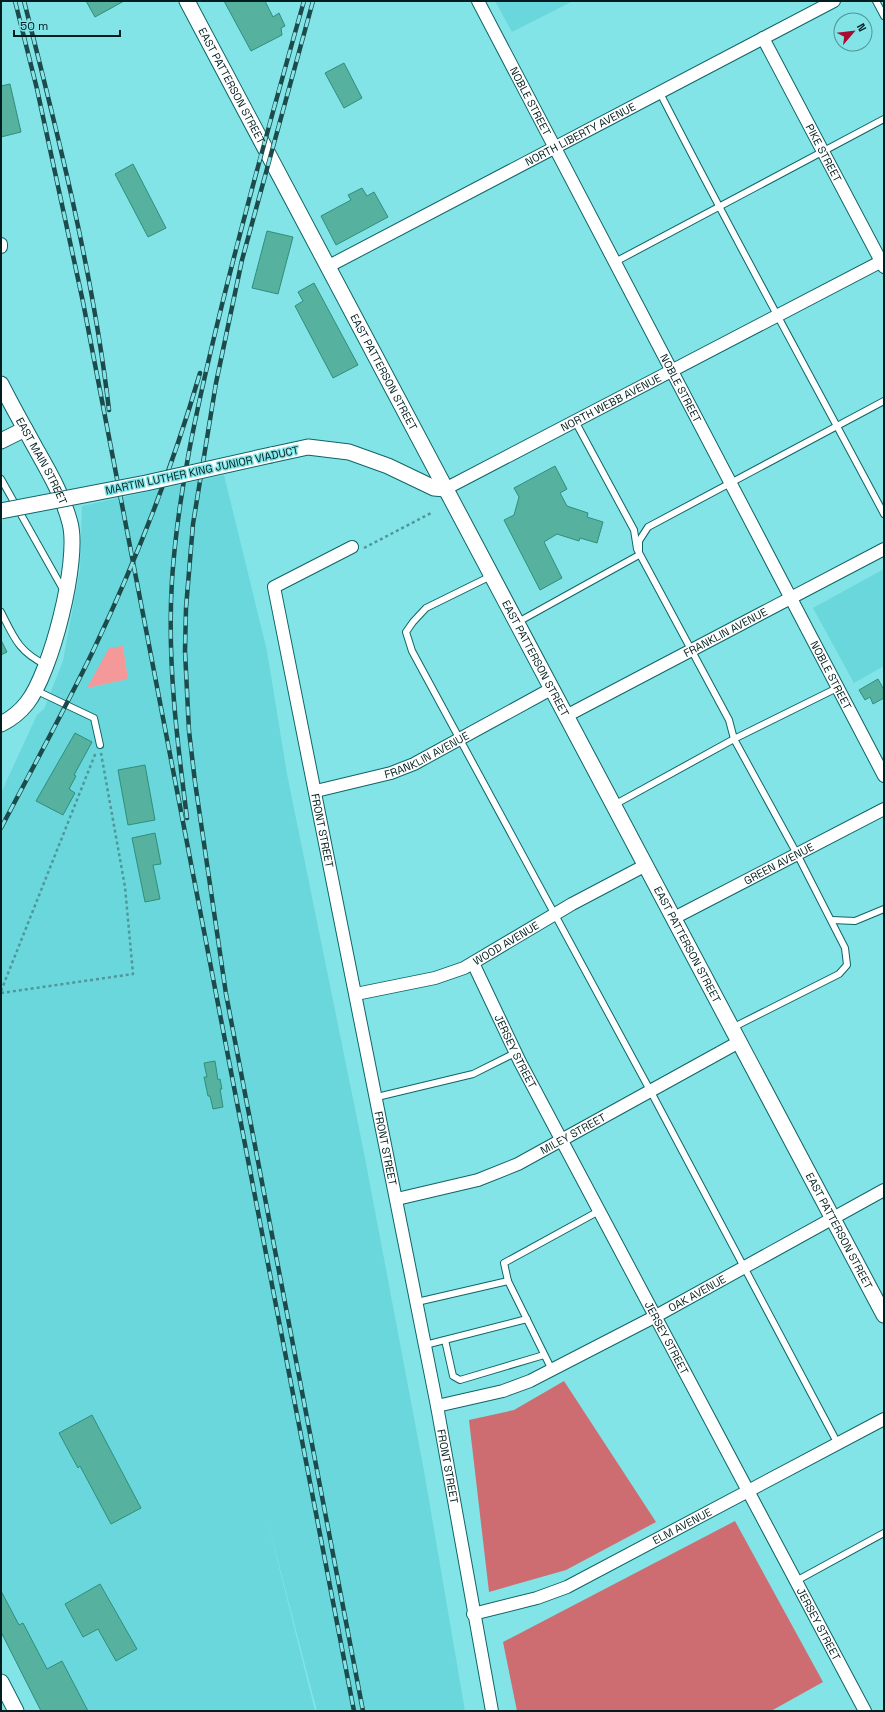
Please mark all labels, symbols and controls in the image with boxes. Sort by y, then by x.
scale bar [14,12,120,38]
north arrow [833,12,873,52]
text: 50 m [20,18,48,34]
text: N [854,21,870,34]
street label: EAST PATTERSON STREET [195,25,269,147]
street label: NOBLE STREET [507,64,554,138]
street label: NORTH LIBERTY AVENUE [523,99,638,169]
street label: PIKE STREET [803,121,845,185]
street label: EAST PATTERSON STREET [347,311,421,433]
street label: NOBLE STREET [657,351,705,425]
street label: NORTH WEBB AVENUE [558,371,663,434]
street label: EAST MAIN STREET [13,415,70,507]
street label: MARTIN LUTHER KING JUNIOR VIADUCT [104,443,300,497]
street label: EAST PATTERSON STREET [499,598,572,719]
street label: FRANKLIN AVENUE [681,605,770,660]
street label: NOBLE STREET [807,638,855,712]
street label: FRANKLIN AVENUE [383,728,471,781]
street label: FRONT STREET [308,792,337,869]
street label: GREEN AVENUE [741,840,816,888]
street label: EAST PATTERSON STREET [651,884,724,1006]
street label: WOOD AVENUE [470,918,541,968]
street label: JERSEY STREET [491,1012,540,1091]
street label: FRONT STREET [372,1110,400,1187]
street label: MILEY STREET [538,1110,609,1157]
street label: EAST PATTERSON STREET [803,1170,876,1292]
street label: OAK AVENUE [666,1272,728,1315]
street label: JERSEY STREET [642,1299,692,1377]
street label: FRONT STREET [434,1428,462,1505]
street label: ELM AVENUE [650,1505,714,1547]
street label: JERSEY STREET [794,1585,844,1663]

